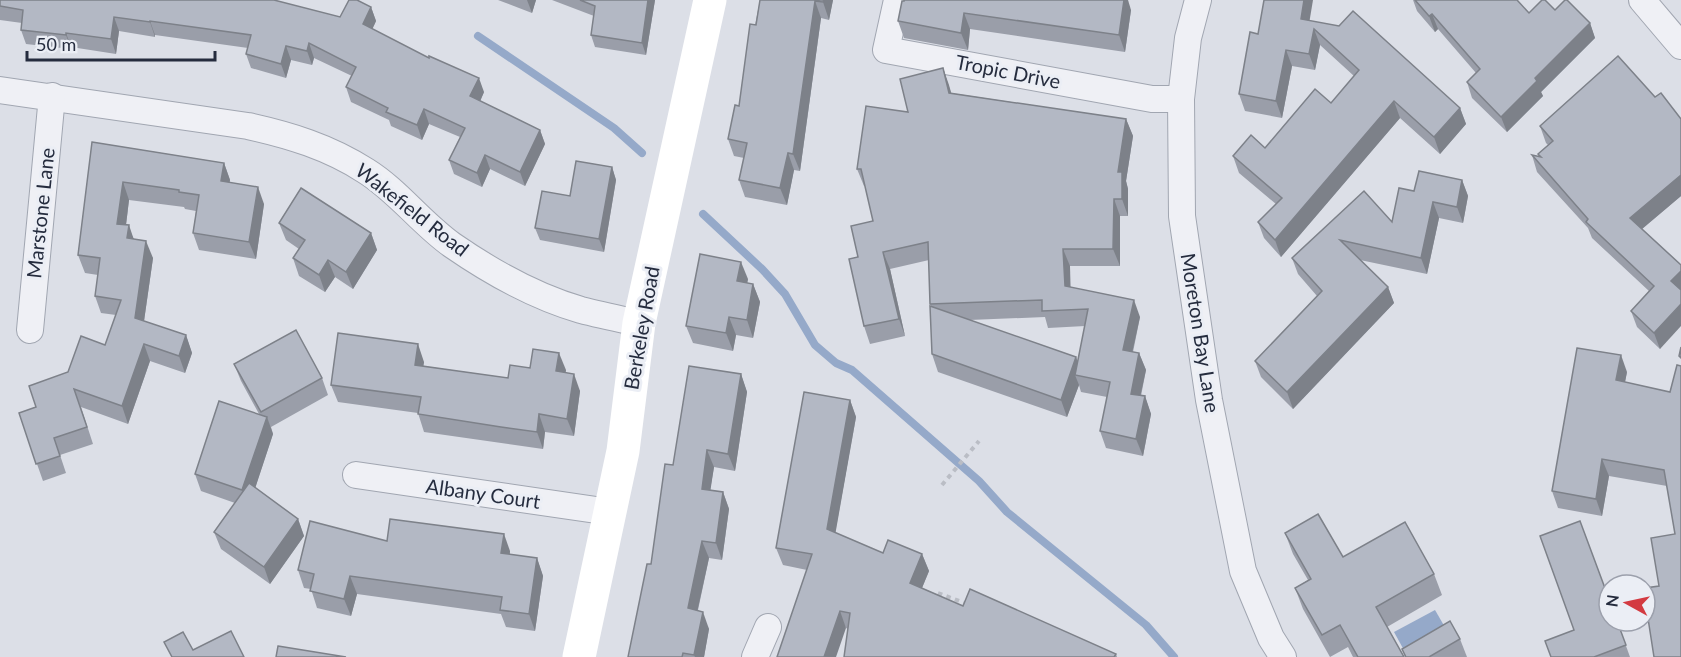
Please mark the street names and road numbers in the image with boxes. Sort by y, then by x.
street label: Tropic Drive [954,49,1063,93]
street label: Marstone Lane [21,146,59,279]
street label: Wakefield Road [351,158,474,261]
street label: Moreton Bay Lane [1177,251,1225,414]
street label: Berkeley Road [618,264,664,392]
street label: Albany Court [424,473,542,513]

